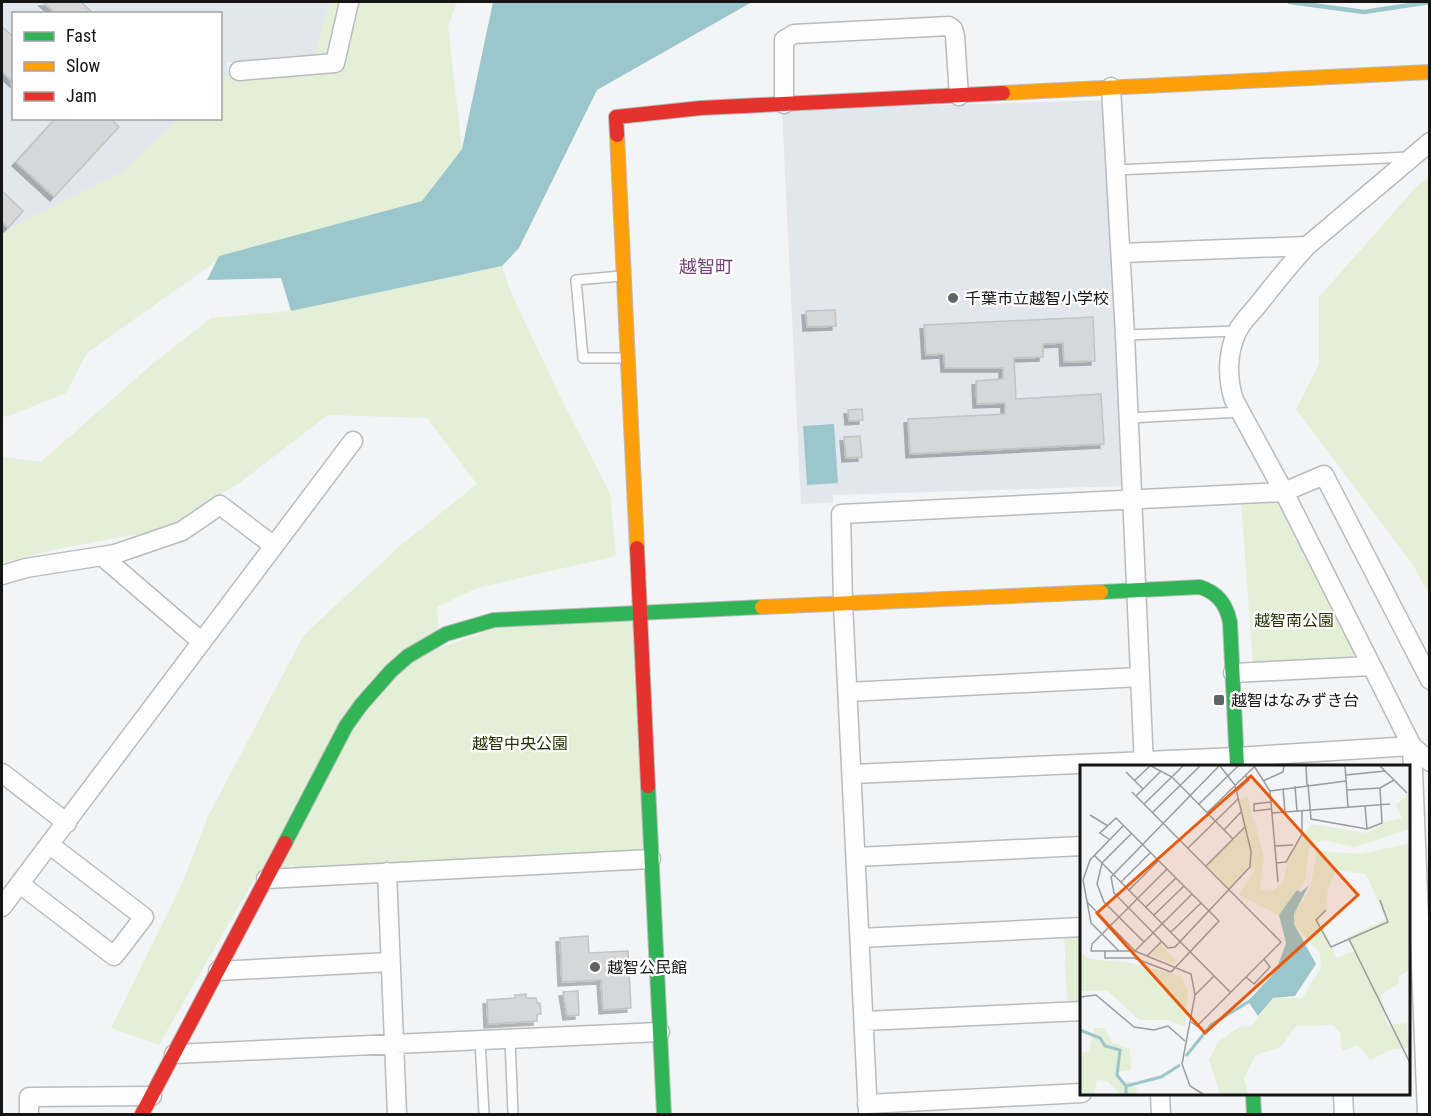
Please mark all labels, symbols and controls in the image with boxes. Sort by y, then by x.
legend [12,12,222,120]
text: Fast [66,25,97,46]
text: Slow [66,55,101,76]
text: Jam [66,85,97,106]
district label: 越智町 [679,256,733,277]
place label: 千葉市立越智小学校 [965,289,1109,308]
marker: 千葉市立越智小学校 [946,291,960,305]
park label: 越智南公園 [1254,611,1334,630]
place label: 越智はなみずき台 [1231,691,1359,710]
marker: 越智はなみずき台 [1212,693,1226,707]
park label: 越智中央公園 [472,734,568,753]
inset map [1080,765,1410,1095]
place label: 越智公民館 [607,958,687,977]
marker: 越智公民館 [588,960,602,974]

